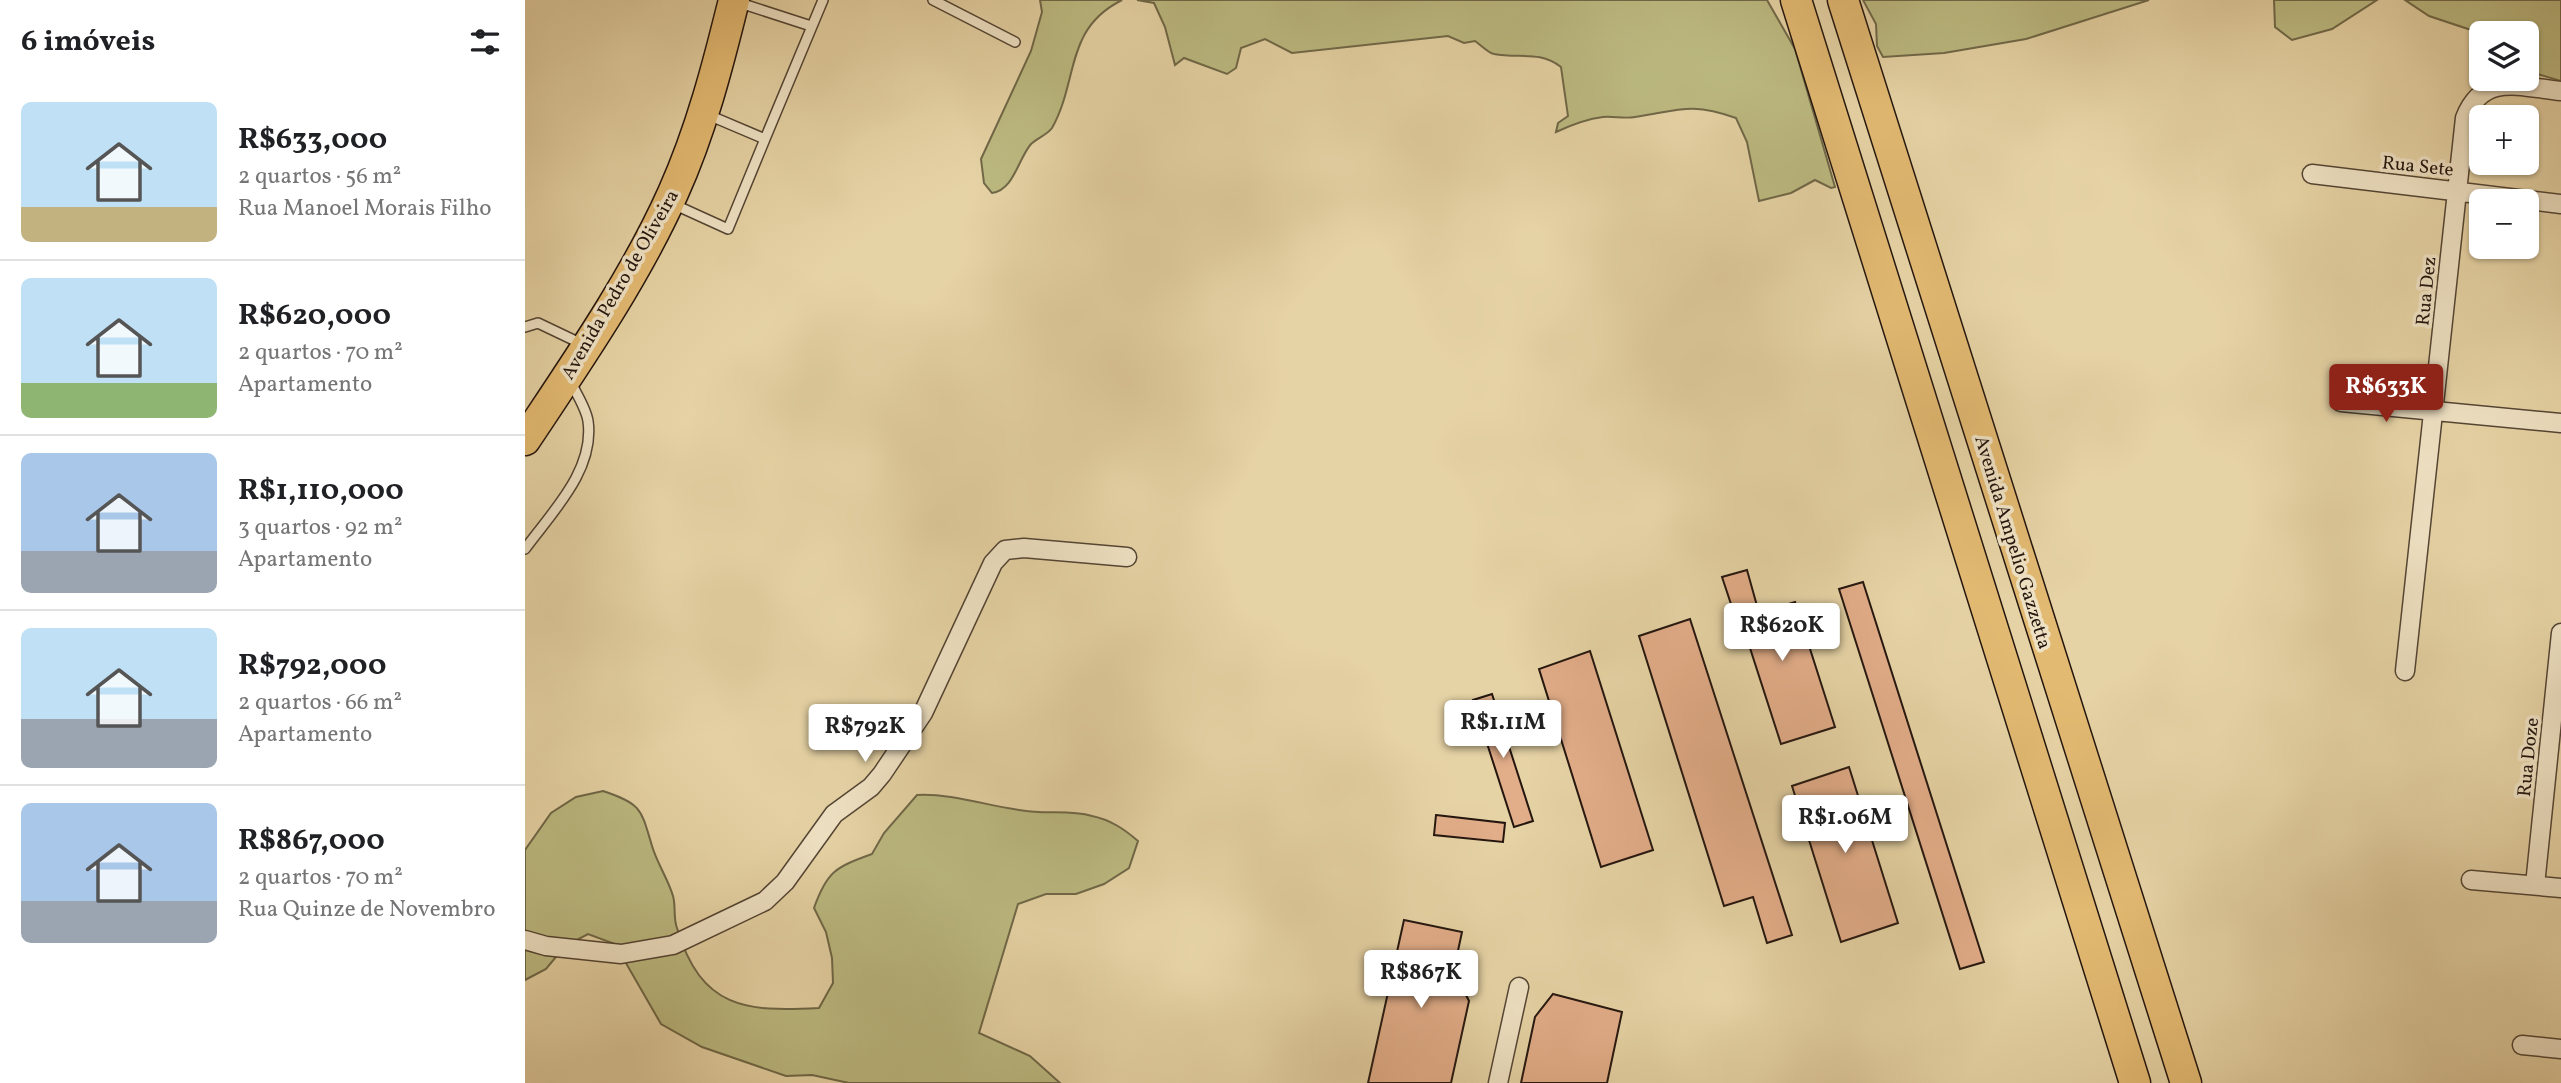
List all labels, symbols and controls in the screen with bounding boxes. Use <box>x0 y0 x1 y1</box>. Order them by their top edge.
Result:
text: 6 imóveis <box>21 21 155 63</box>
map controls <box>2469 21 2539 259</box>
button: layers <box>2469 21 2539 91</box>
icon: filters <box>466 23 504 61</box>
button: + <box>2469 105 2539 175</box>
text: R$633,000 <box>238 119 387 161</box>
icon: home <box>77 130 161 214</box>
street label: Rua Sete <box>2381 150 2455 184</box>
text: 2 quartos · 56 m² <box>238 161 401 193</box>
street label: Avenida Pedro de Oliveira <box>556 185 686 385</box>
button: − <box>2469 189 2539 259</box>
text: Rua Manoel Morais Filho <box>238 193 492 225</box>
street label: Rua Dez <box>2410 255 2444 327</box>
text: R$620,000 <box>238 295 391 337</box>
icon: home <box>77 306 161 390</box>
text: 2 quartos · 70 m² <box>238 337 403 369</box>
pin: R$633K <box>2329 364 2443 424</box>
text: Apartamento <box>238 369 372 401</box>
text: R$633K <box>2345 371 2427 403</box>
street label: Avenida Ampelio Gazzetta <box>1967 433 2057 652</box>
text: R$1,110,000 <box>238 470 404 512</box>
icon: home <box>77 481 161 565</box>
text: 3 quartos · 92 m² <box>238 512 402 544</box>
text: Apartamento <box>238 544 372 576</box>
pin: R$620K <box>1725 604 1839 663</box>
text: R$620K <box>1740 610 1824 642</box>
text: R$792,000 <box>238 645 386 687</box>
icon: home <box>77 656 161 740</box>
text: 2 quartos · 66 m² <box>238 687 402 719</box>
pin: R$1.11M <box>1438 700 1568 760</box>
pin: R$792K <box>808 704 922 764</box>
text: R$1.11M <box>1460 707 1546 739</box>
text: R$792K <box>825 711 905 743</box>
street label: Rua Doze <box>2512 716 2546 798</box>
text: Apartamento <box>238 719 372 751</box>
pin: R$1.06M <box>1780 796 1910 855</box>
text: R$1.06M <box>1798 802 1892 834</box>
text: R$867,000 <box>238 820 385 862</box>
icon: home <box>77 831 161 915</box>
text: 2 quartos · 70 m² <box>238 862 403 894</box>
text: Rua Quinze de Novembro <box>238 894 495 926</box>
pin: R$867K <box>1364 950 1478 1010</box>
text: R$867K <box>1380 957 1462 989</box>

